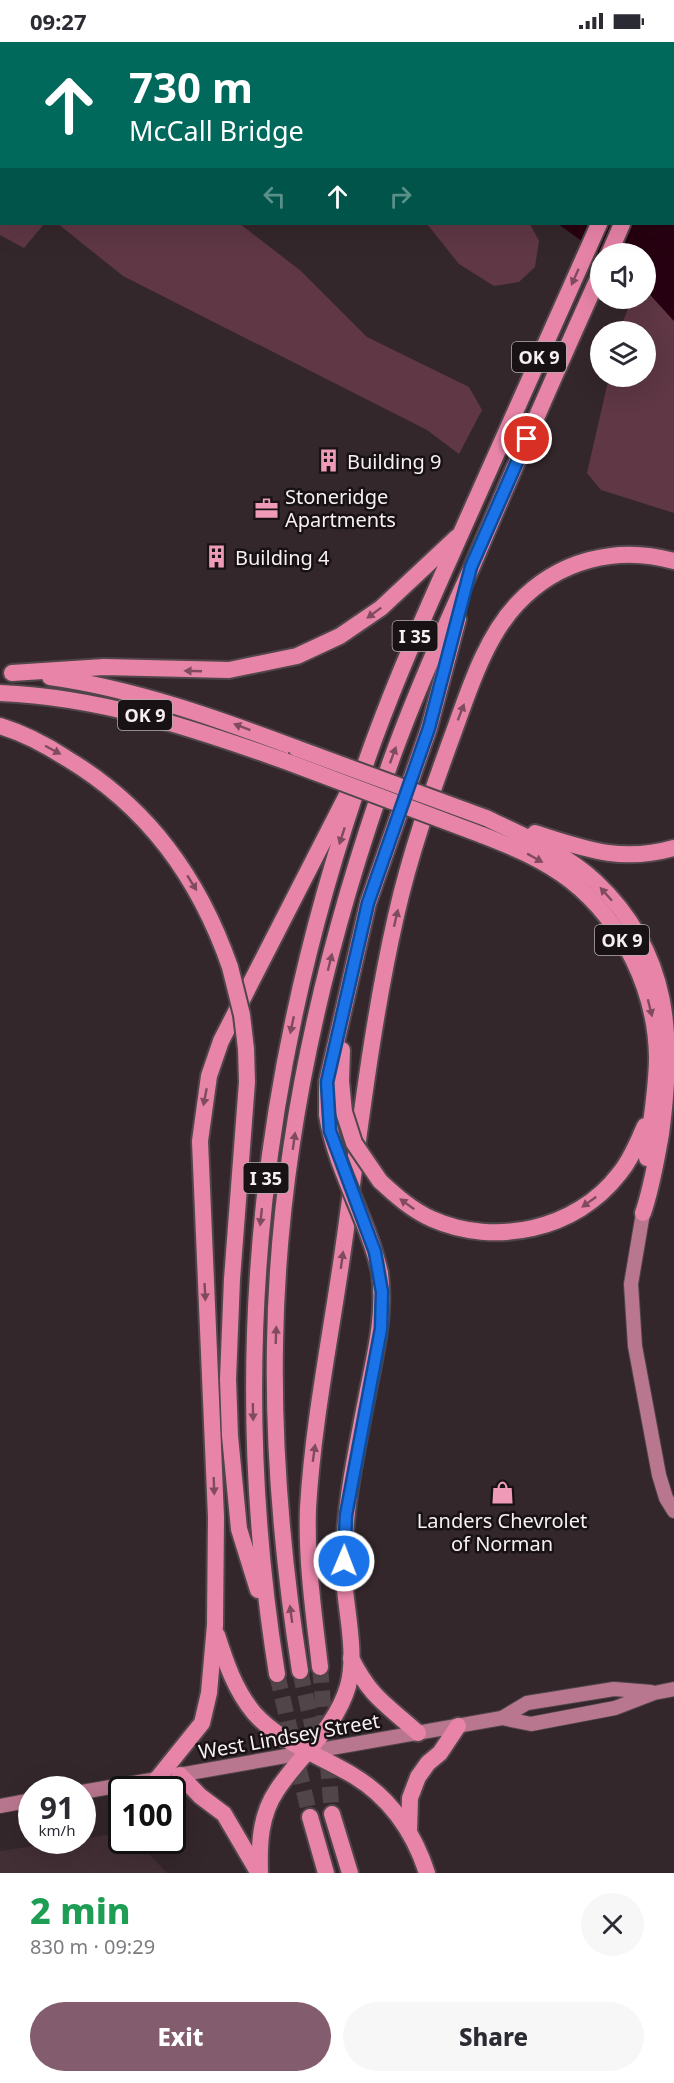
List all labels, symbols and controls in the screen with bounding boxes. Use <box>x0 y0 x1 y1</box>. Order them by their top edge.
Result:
text: 09:27 <box>30 6 87 36</box>
text: 730 m <box>129 58 253 115</box>
icon: ahead <box>30 66 108 144</box>
text: McCall Bridge <box>129 112 304 149</box>
icon: left <box>258 180 291 213</box>
icon: ahead <box>321 180 354 213</box>
icon: right <box>384 180 417 213</box>
map controls <box>590 243 656 387</box>
button: sound <box>590 243 656 309</box>
one-way arrow <box>570 268 579 286</box>
button: layers <box>590 321 656 387</box>
road number: OK 9 <box>512 342 566 372</box>
pin <box>501 413 552 464</box>
icon: arrive <box>510 422 543 455</box>
building icon: Building 9 <box>316 448 342 474</box>
place label: Building 9 <box>347 448 441 475</box>
place label: Stoneridge Apartments <box>285 483 396 533</box>
office icon: Stoneridge Apartments <box>254 495 280 521</box>
building icon: Building 4 <box>204 544 230 570</box>
place label: Building 4 <box>235 544 330 571</box>
one-way arrow <box>367 606 382 618</box>
road number: I 35 <box>392 621 438 651</box>
one-way arrow <box>183 666 202 675</box>
road number: OK 9 <box>118 700 172 730</box>
one-way arrow <box>456 703 466 721</box>
one-way arrow <box>232 722 250 732</box>
one-way arrow <box>45 745 62 755</box>
one-way arrow <box>389 746 398 764</box>
one-way arrow <box>337 827 346 845</box>
one-way arrow <box>527 853 544 863</box>
one-way arrow <box>187 875 198 891</box>
one-way arrow <box>600 886 613 902</box>
one-way arrow <box>391 909 401 927</box>
road number: OK 9 <box>595 925 649 955</box>
one-way arrow <box>326 953 336 971</box>
one-way arrow <box>646 999 656 1017</box>
one-way arrow <box>287 1015 296 1034</box>
one-way arrow <box>200 1088 209 1107</box>
one-way arrow <box>289 1132 299 1151</box>
road number: I 35 <box>244 1163 288 1193</box>
one-way arrow <box>582 1196 598 1208</box>
one-way arrow <box>400 1198 416 1210</box>
one-way arrow <box>257 1208 266 1227</box>
one-way arrow <box>337 1251 346 1270</box>
one-way arrow <box>201 1282 210 1301</box>
one-way arrow <box>271 1326 280 1345</box>
one-way arrow <box>248 1402 258 1421</box>
one-way arrow <box>309 1444 318 1463</box>
one-way arrow <box>210 1477 219 1496</box>
shop icon: Landers Chevrolet of Norman <box>489 1479 515 1505</box>
place label: Landers Chevrolet of Norman <box>417 1507 587 1557</box>
position arrow <box>312 1529 376 1593</box>
one-way arrow <box>287 1604 296 1623</box>
street label: West Lindsey Street <box>196 1707 382 1765</box>
speed limit sign: 100 <box>108 1776 186 1854</box>
text: 91 <box>40 1787 74 1828</box>
text: km/h <box>39 1820 75 1840</box>
text: 2 min <box>30 1886 131 1935</box>
button: close <box>581 1893 644 1956</box>
text: 830 m · 09:29 <box>30 1933 155 1960</box>
button: Exit <box>30 2002 331 2071</box>
button: Share <box>343 2002 644 2071</box>

